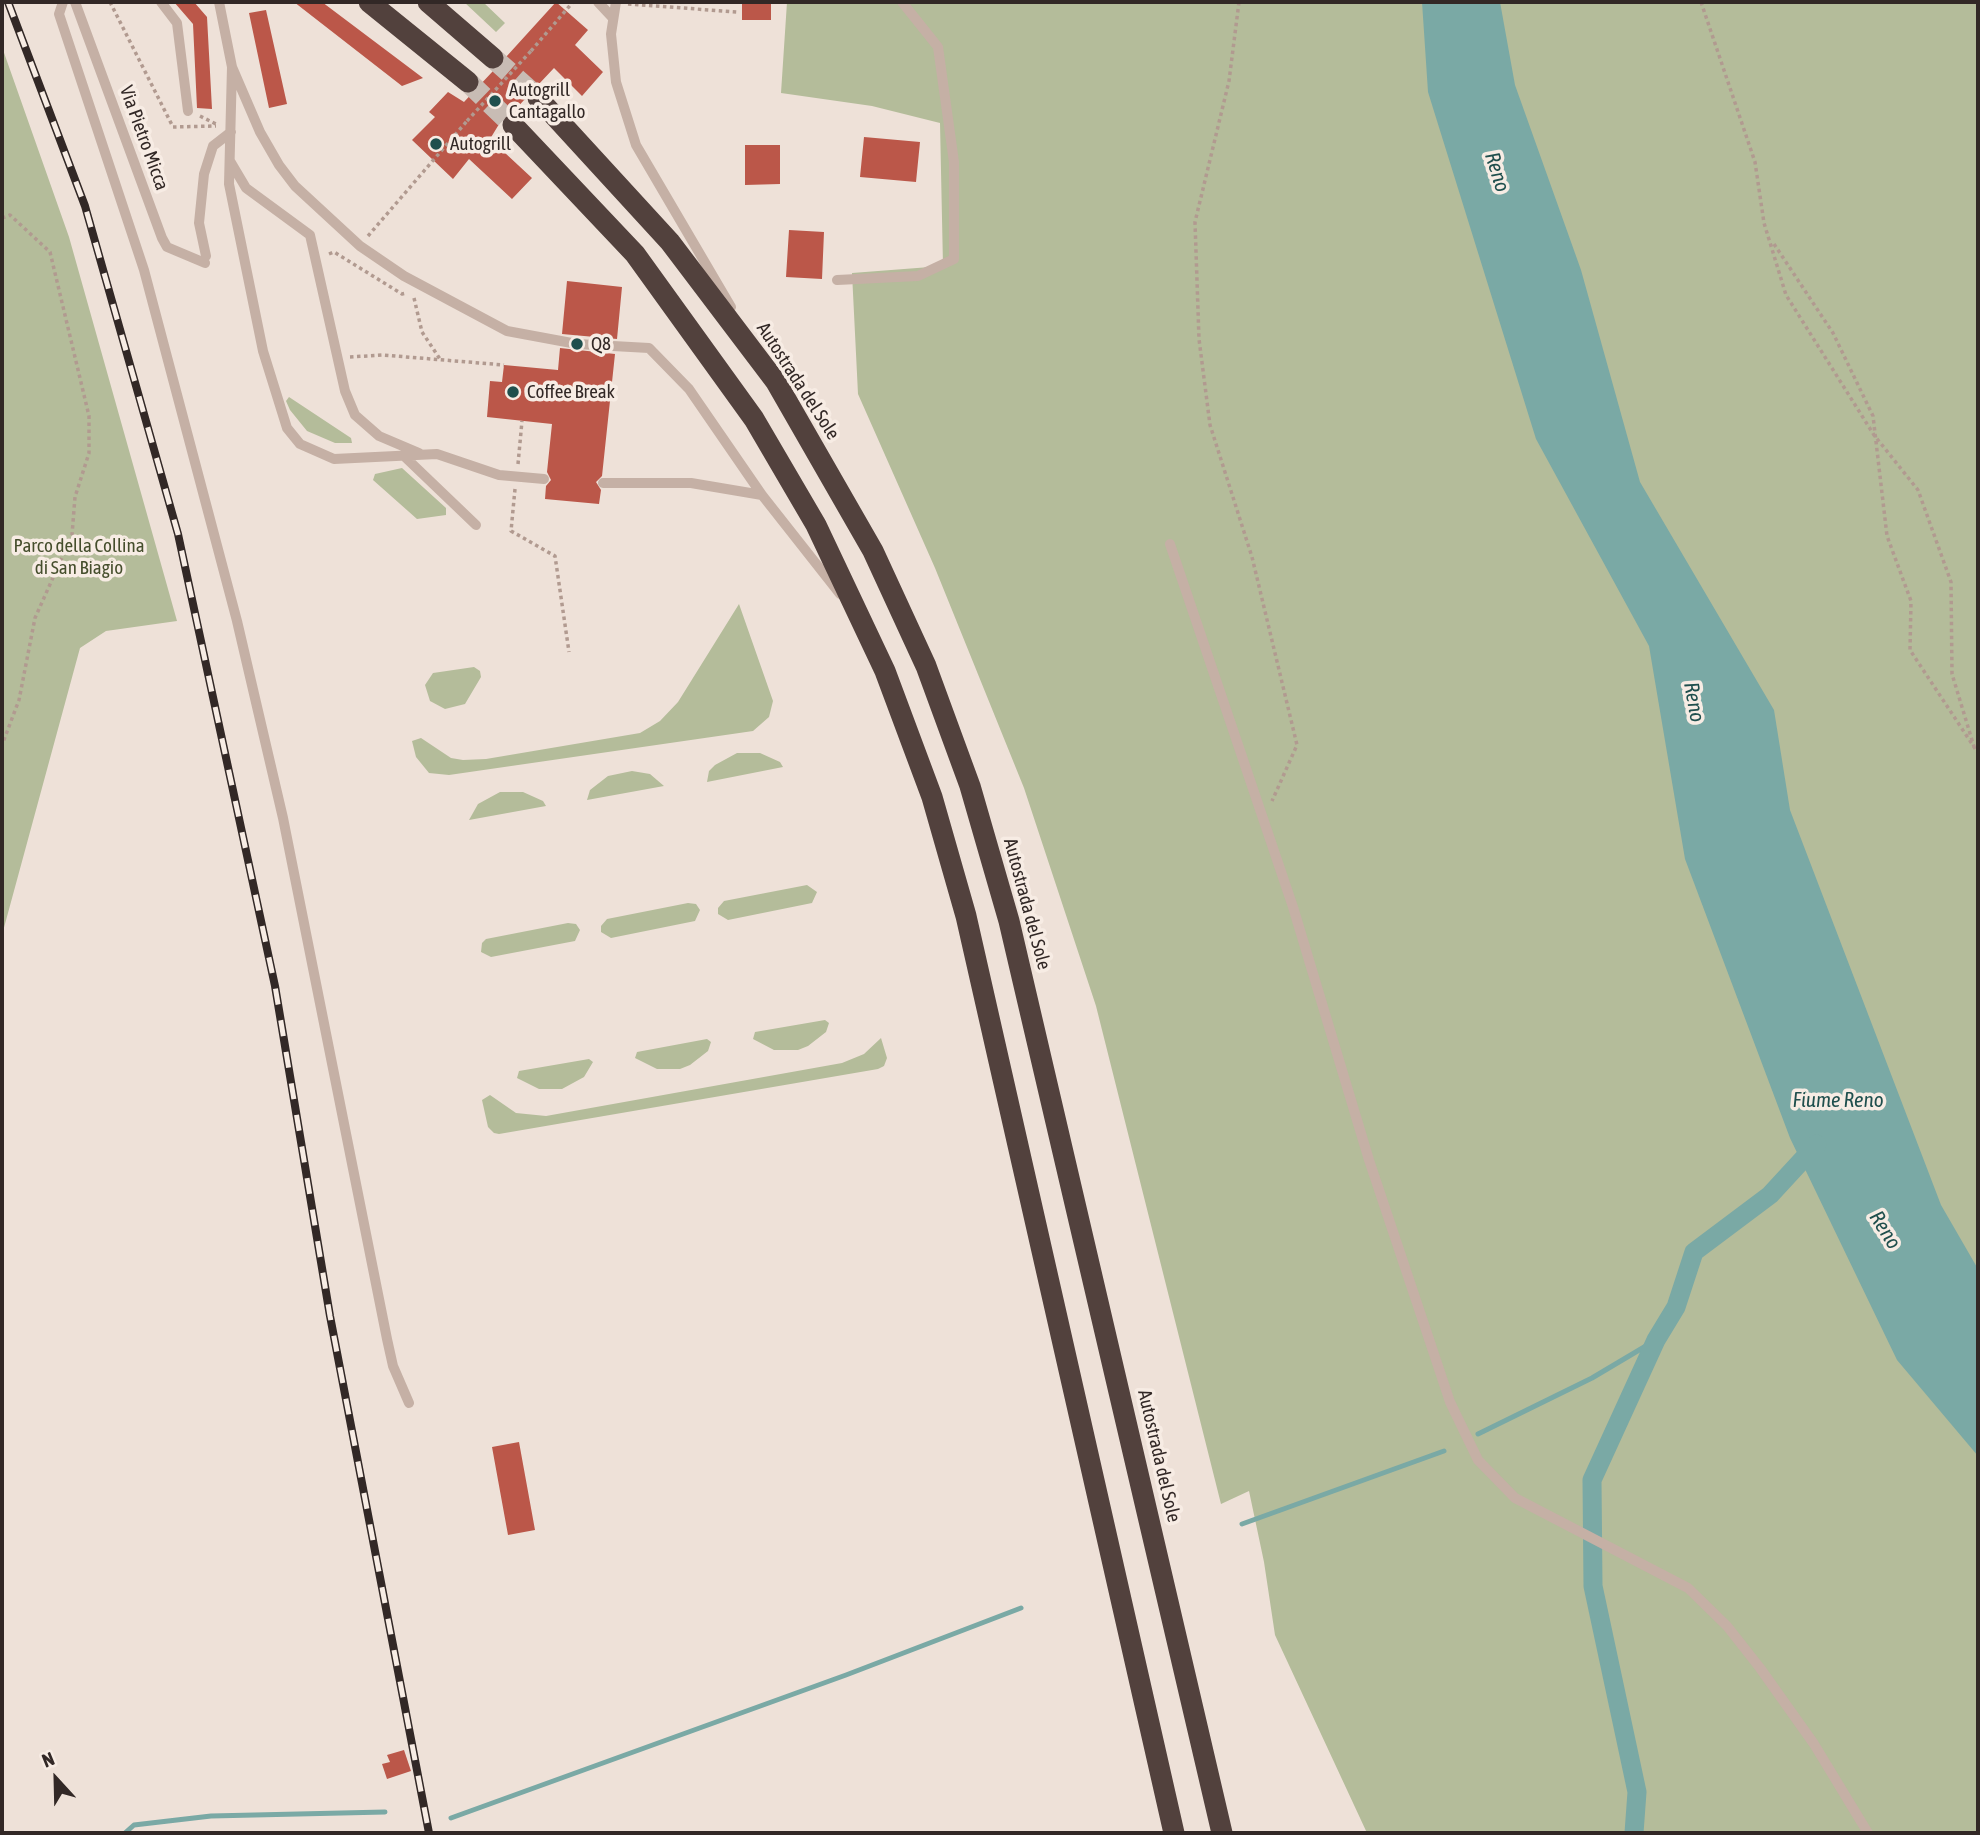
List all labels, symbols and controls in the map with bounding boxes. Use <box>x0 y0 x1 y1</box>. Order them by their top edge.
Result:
place label: Autogrill Cantagallo <box>509 79 585 123</box>
street label: Via Pietro Micca <box>115 83 173 193</box>
marker: Autogrill Cantagallo <box>487 93 503 109</box>
place label: Autogrill <box>450 133 511 155</box>
marker: Autogrill <box>428 136 444 152</box>
water label: Reno <box>1479 149 1515 195</box>
street label: Autostrada del Sole <box>752 318 844 444</box>
place label: Q8 <box>591 333 611 355</box>
marker: Q8 <box>569 336 585 352</box>
place label: Coffee Break <box>527 381 615 403</box>
marker: Coffee Break <box>505 384 521 400</box>
park label: Parco della Collina di San Biagio <box>13 535 145 579</box>
water label: Reno <box>1678 680 1710 724</box>
street label: Autostrada del Sole <box>999 836 1055 972</box>
water label: Fiume Reno <box>1792 1087 1884 1113</box>
water label: Reno <box>1864 1206 1906 1254</box>
street label: Autostrada del Sole <box>1133 1388 1185 1524</box>
north arrow <box>21 1744 91 1814</box>
text: N <box>39 1747 57 1772</box>

